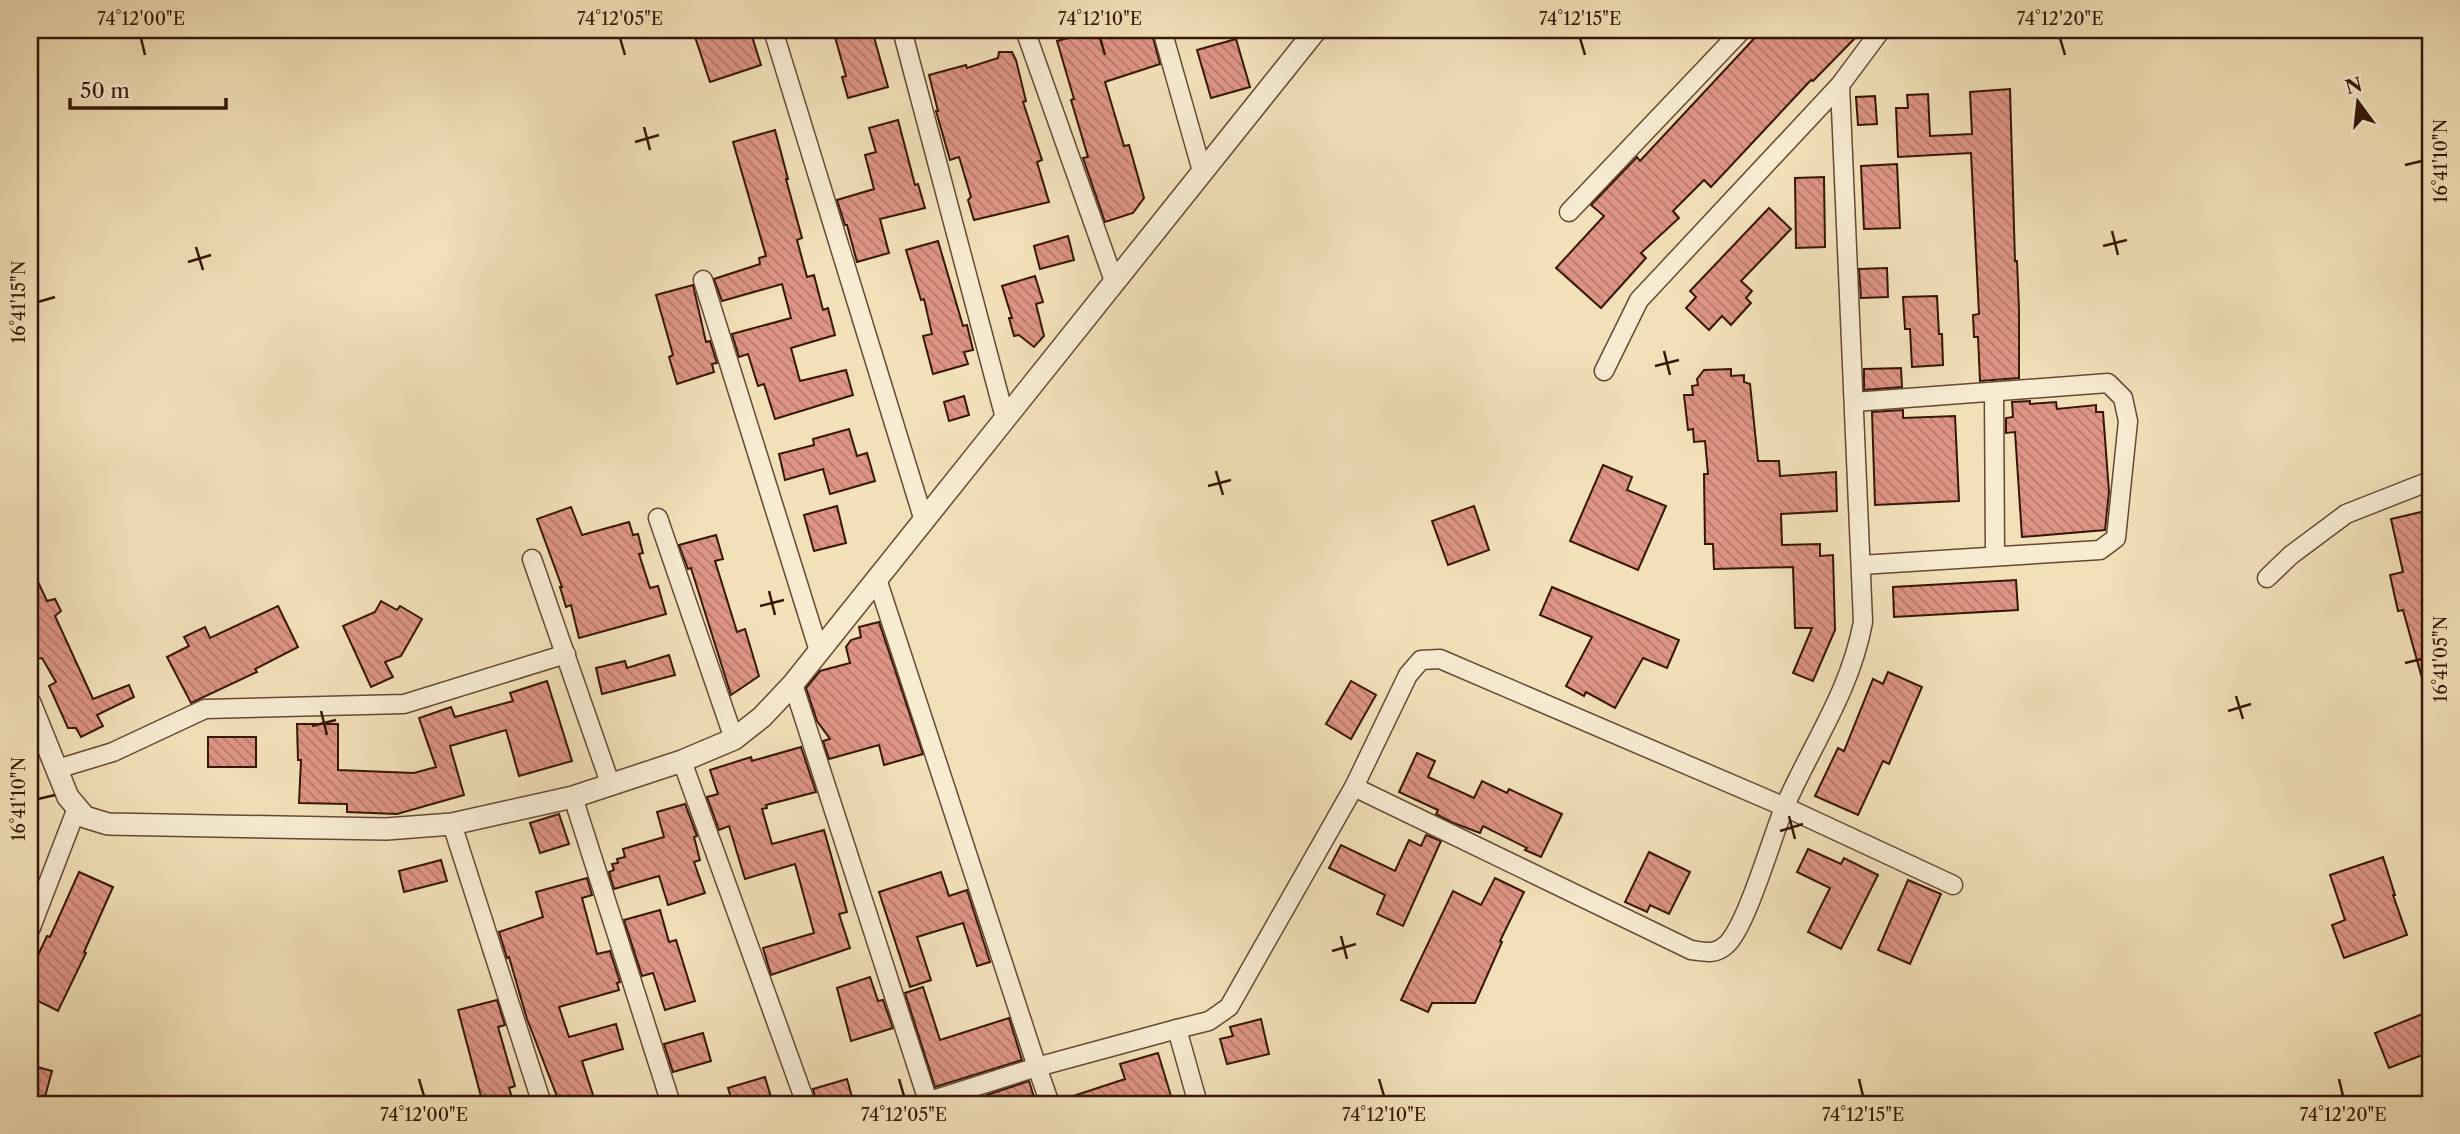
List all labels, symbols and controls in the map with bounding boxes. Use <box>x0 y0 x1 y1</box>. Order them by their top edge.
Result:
text: 74°12'00"E <box>97 8 185 30</box>
text: 74°12'05"E <box>577 8 663 30</box>
text: 74°12'10"E <box>1058 8 1142 30</box>
text: 74°12'15"E <box>1539 8 1621 30</box>
text: 74°12'20"E <box>2016 8 2104 30</box>
scale bar <box>70 66 226 110</box>
north arrow <box>2324 66 2394 136</box>
text: N <box>2343 73 2365 99</box>
text: 50 m <box>80 78 130 103</box>
text: 16°41'10"N <box>2430 119 2452 203</box>
text: 16°41'15"N <box>8 260 30 344</box>
text: 16°41'05"N <box>2430 615 2452 702</box>
text: 16°41'10"N <box>8 757 30 841</box>
text: 74°12'00"E <box>380 1104 468 1126</box>
text: 74°12'05"E <box>861 1104 947 1126</box>
text: 74°12'10"E <box>1342 1104 1426 1126</box>
text: 74°12'15"E <box>1822 1104 1904 1126</box>
text: 74°12'20"E <box>2299 1104 2387 1126</box>

